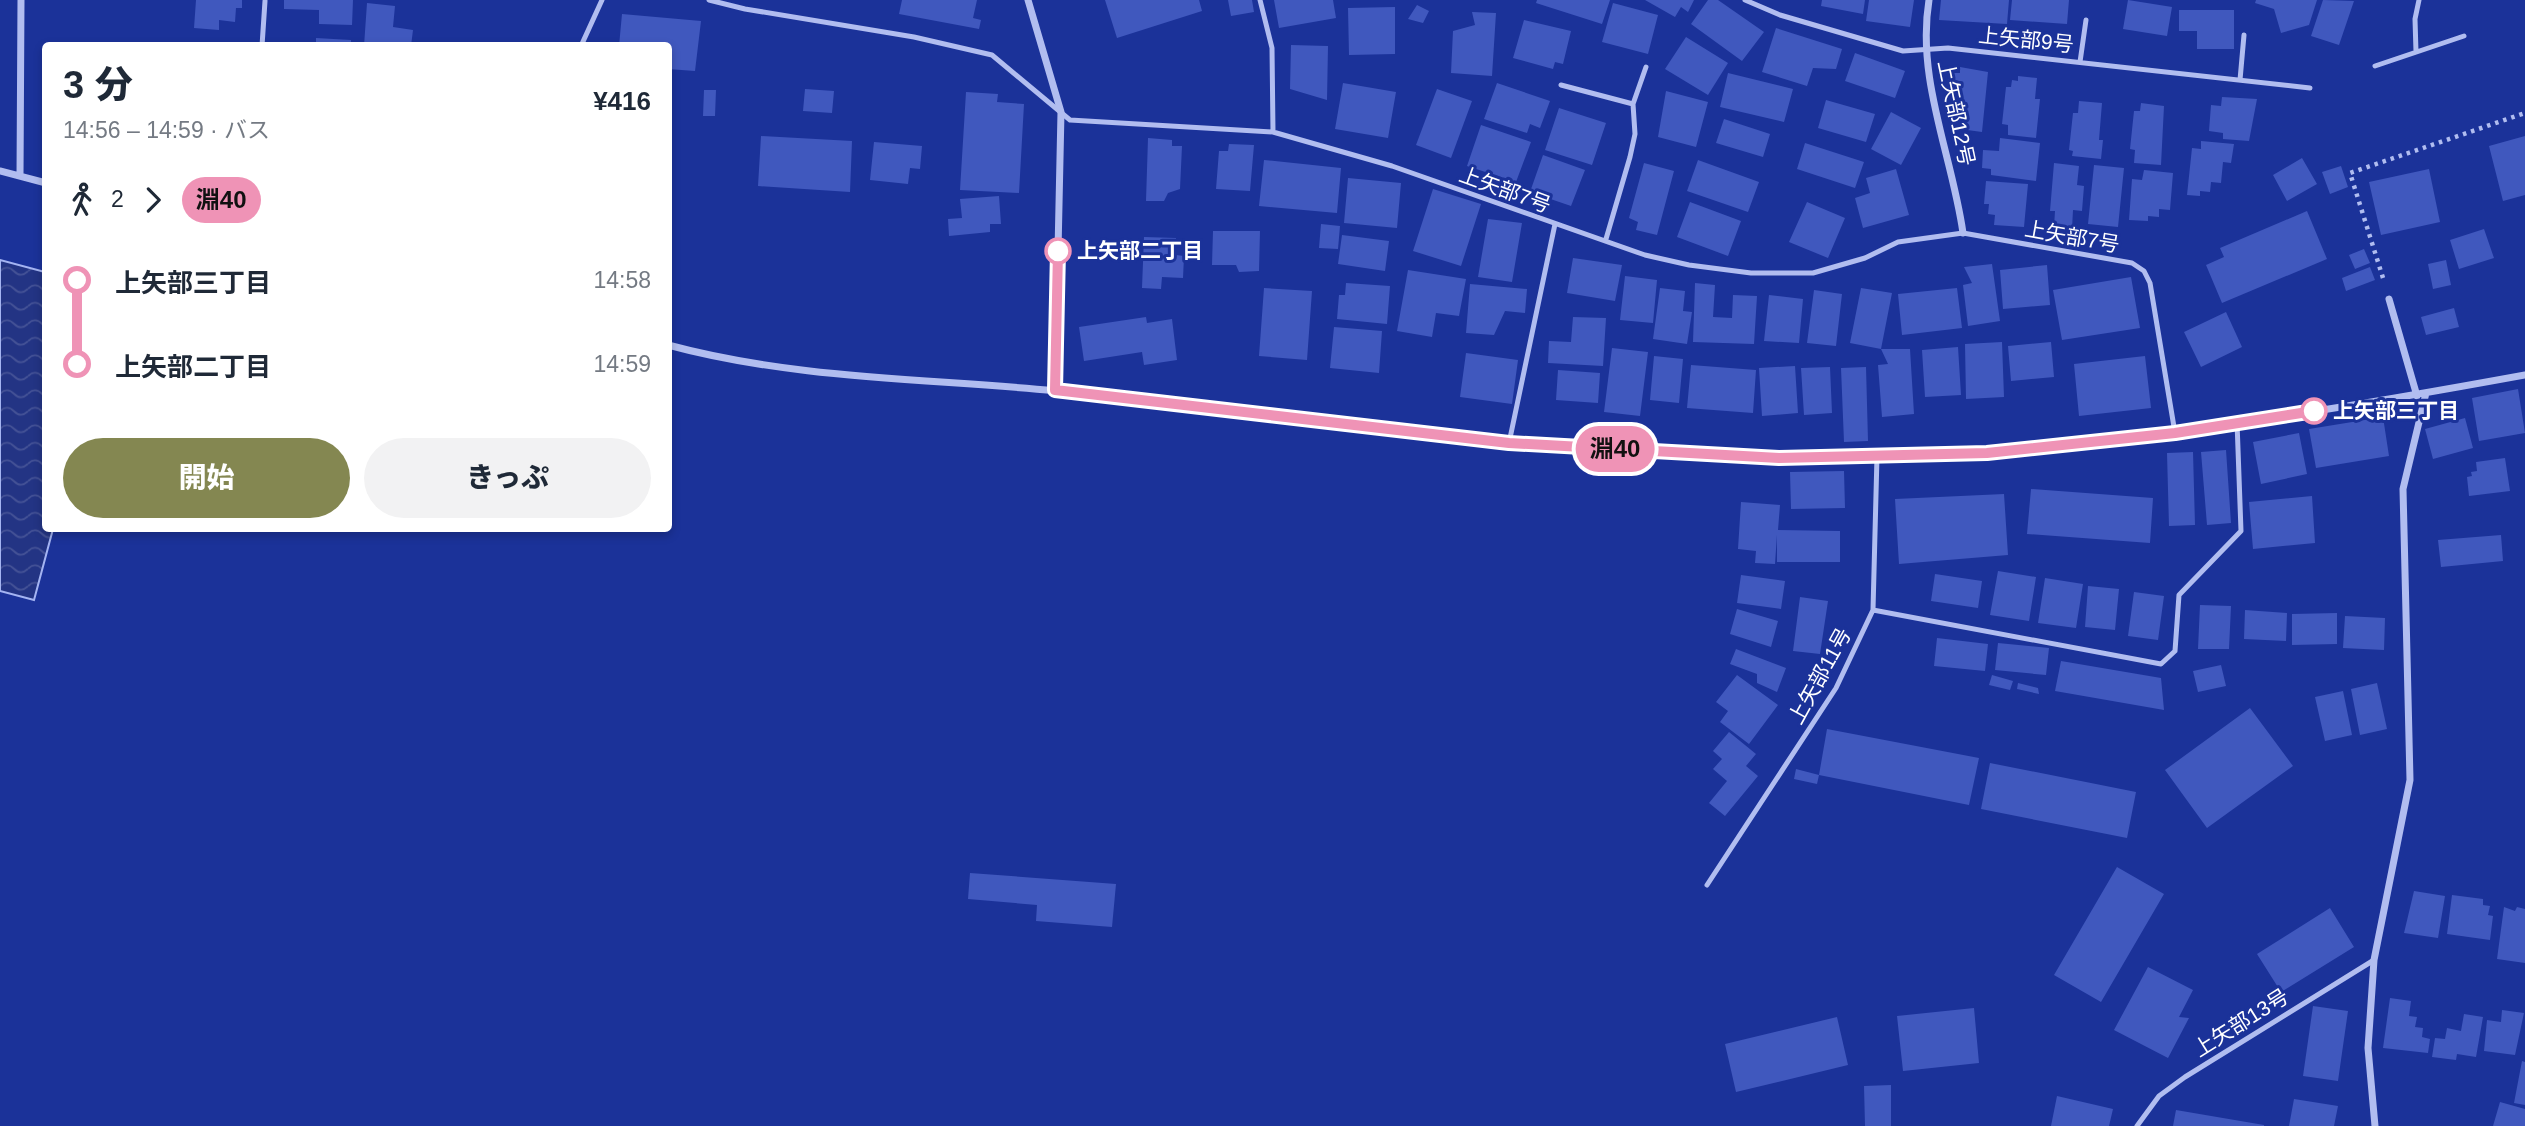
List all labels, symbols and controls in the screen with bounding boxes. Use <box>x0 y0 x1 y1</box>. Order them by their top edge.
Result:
street label: 上矢部9号 <box>1977 23 2075 56</box>
street label: 上矢部12号 <box>1934 58 1979 168</box>
text: 3 分 <box>63 64 133 106</box>
text: ¥416 <box>593 86 651 116</box>
text: 14:56 – 14:59 · バス <box>63 117 270 143</box>
street label: 上矢部7号 <box>1456 162 1554 217</box>
icon: walk <box>63 181 101 219</box>
icon: forward <box>134 181 172 219</box>
text: 2 <box>111 186 124 212</box>
text: 淵40 <box>196 186 247 213</box>
street label: 上矢部7号 <box>2023 217 2121 256</box>
marker: 上矢部二丁目 <box>1045 238 1071 264</box>
place label: 上矢部二丁目 <box>1077 239 1203 262</box>
text: 14:58 <box>593 267 651 293</box>
text: 上矢部三丁目 <box>115 268 271 298</box>
text: 14:59 <box>593 351 651 377</box>
text: 上矢部二丁目 <box>115 352 271 382</box>
marker: 上矢部三丁目 <box>2301 398 2327 424</box>
place label: 上矢部三丁目 <box>2333 399 2459 422</box>
line badge: 淵40 <box>1575 426 1655 472</box>
text: 淵40 <box>1590 435 1640 462</box>
button: 開始 <box>63 438 350 518</box>
button: きっぷ <box>364 438 651 518</box>
street label: 上矢部11号 <box>1784 624 1855 728</box>
street label: 上矢部13号 <box>2189 984 2292 1061</box>

